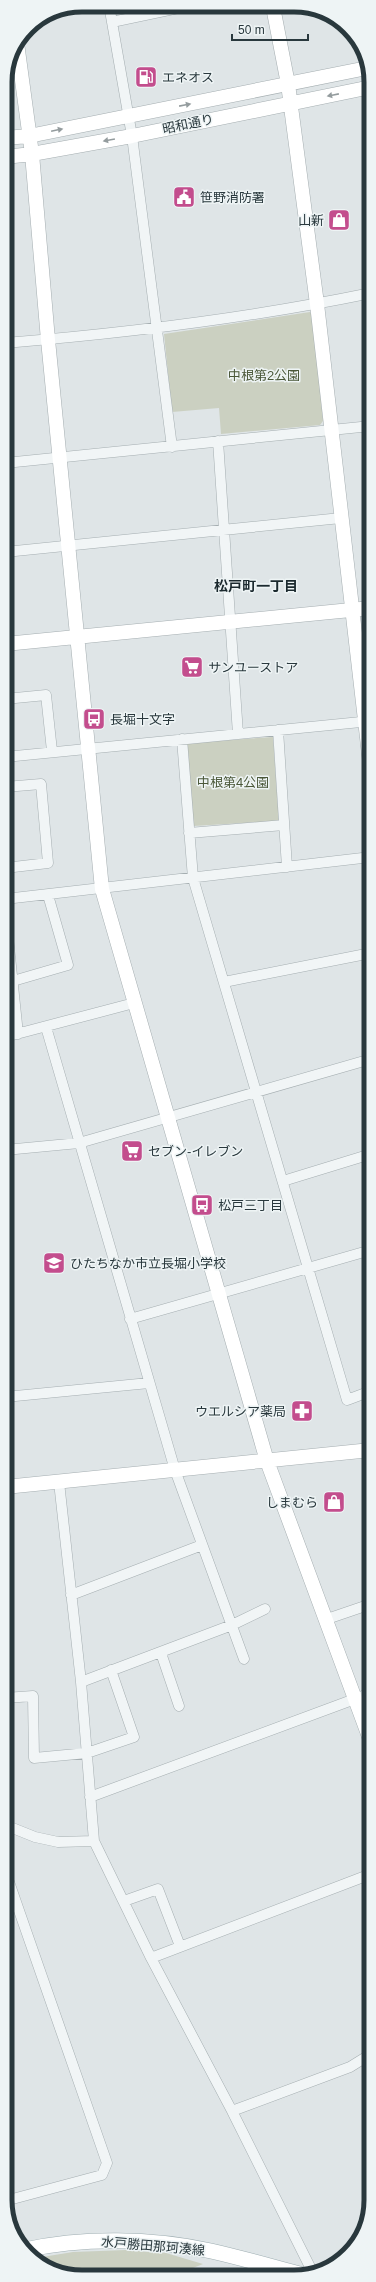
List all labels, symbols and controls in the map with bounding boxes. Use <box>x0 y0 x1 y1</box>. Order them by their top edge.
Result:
scale bar <box>232 16 308 42</box>
text: 50 m <box>238 23 265 37</box>
fuel station icon: エネオス <box>133 64 159 90</box>
place label: エネオス <box>162 70 214 85</box>
one-way arrow <box>326 92 339 98</box>
one-way arrow <box>179 101 191 107</box>
street label: 昭和通り <box>161 111 215 137</box>
one-way arrow <box>51 127 64 133</box>
one-way arrow <box>103 137 115 143</box>
public building icon: 笹野消防署 <box>171 184 197 210</box>
place label: 笹野消防署 <box>200 190 265 205</box>
shop icon: 山新 <box>326 207 352 233</box>
place label: 山新 <box>298 213 324 228</box>
park label: 中根第2公園 <box>228 368 300 383</box>
district label: 松戸町一丁目 <box>214 578 298 594</box>
supermarket icon: サンユーストア <box>179 654 205 680</box>
place label: サンユーストア <box>208 660 298 675</box>
bus stop icon: 長堀十文字 <box>81 706 107 732</box>
place label: 長堀十文字 <box>110 712 175 727</box>
park label: 中根第4公園 <box>197 775 269 790</box>
supermarket icon: セブン-イレブン <box>119 1138 145 1164</box>
place label: セブン-イレブン <box>148 1144 243 1159</box>
bus stop icon: 松戸三丁目 <box>189 1192 215 1218</box>
place label: 松戸三丁目 <box>218 1198 283 1213</box>
school or university icon: ひたちなか市立長堀小学校 <box>41 1250 67 1276</box>
place label: ひたちなか市立長堀小学校 <box>70 1256 226 1271</box>
pharmacy icon: ウエルシア薬局 <box>289 1398 315 1424</box>
place label: ウエルシア薬局 <box>195 1404 286 1419</box>
shop icon: しまむら <box>321 1489 347 1515</box>
place label: しまむら <box>266 1495 318 1510</box>
street label: 水戸勝田那珂湊線 <box>101 2234 205 2258</box>

